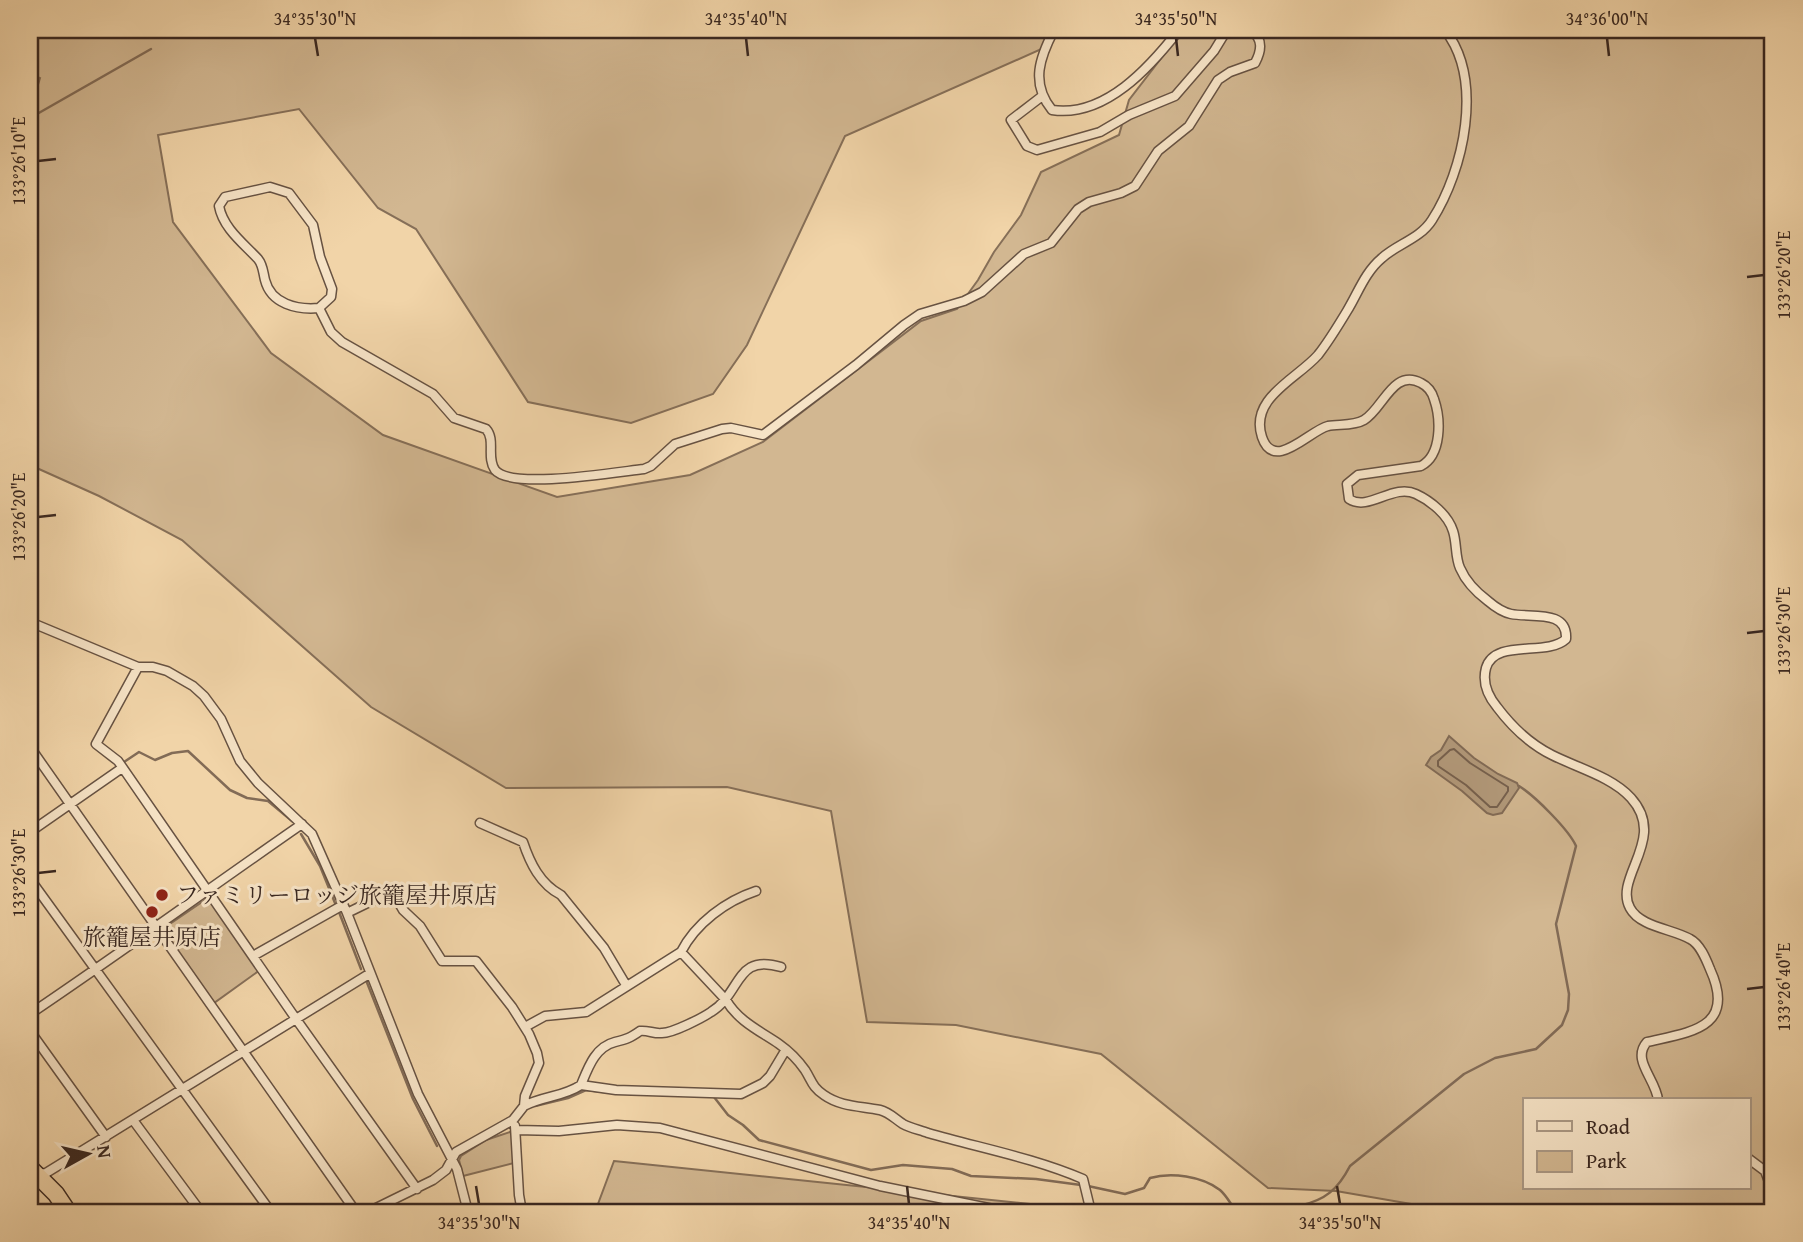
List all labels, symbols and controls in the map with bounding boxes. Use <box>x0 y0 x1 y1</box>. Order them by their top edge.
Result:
text: 34°35'30"N <box>274 5 357 32</box>
text: 34°35'40"N <box>705 5 788 32</box>
text: 34°35'50"N <box>1135 5 1218 32</box>
text: 34°36'00"N <box>1566 5 1649 32</box>
text: 133°26'10"E <box>5 117 32 205</box>
text: 133°26'20"E <box>1770 231 1797 319</box>
text: 133°26'20"E <box>5 473 32 561</box>
text: 133°26'30"E <box>1770 587 1797 675</box>
text: 133°26'30"E <box>5 829 32 917</box>
place label: ファミリーロッジ旅籠屋井原店 <box>176 878 497 911</box>
marker: ファミリーロッジ旅籠屋井原店 <box>154 887 170 903</box>
marker: 旅籠屋井原店 <box>144 904 160 920</box>
place label: 旅籠屋井原店 <box>83 920 221 953</box>
text: 133°26'40"E <box>1770 943 1797 1031</box>
legend <box>1523 1098 1750 1190</box>
text: Road <box>1586 1111 1631 1142</box>
north arrow <box>52 1120 122 1190</box>
text: N <box>90 1143 120 1160</box>
text: Park <box>1586 1145 1627 1176</box>
text: 34°35'30"N <box>438 1209 521 1236</box>
text: 34°35'40"N <box>868 1209 951 1236</box>
text: 34°35'50"N <box>1299 1209 1382 1236</box>

